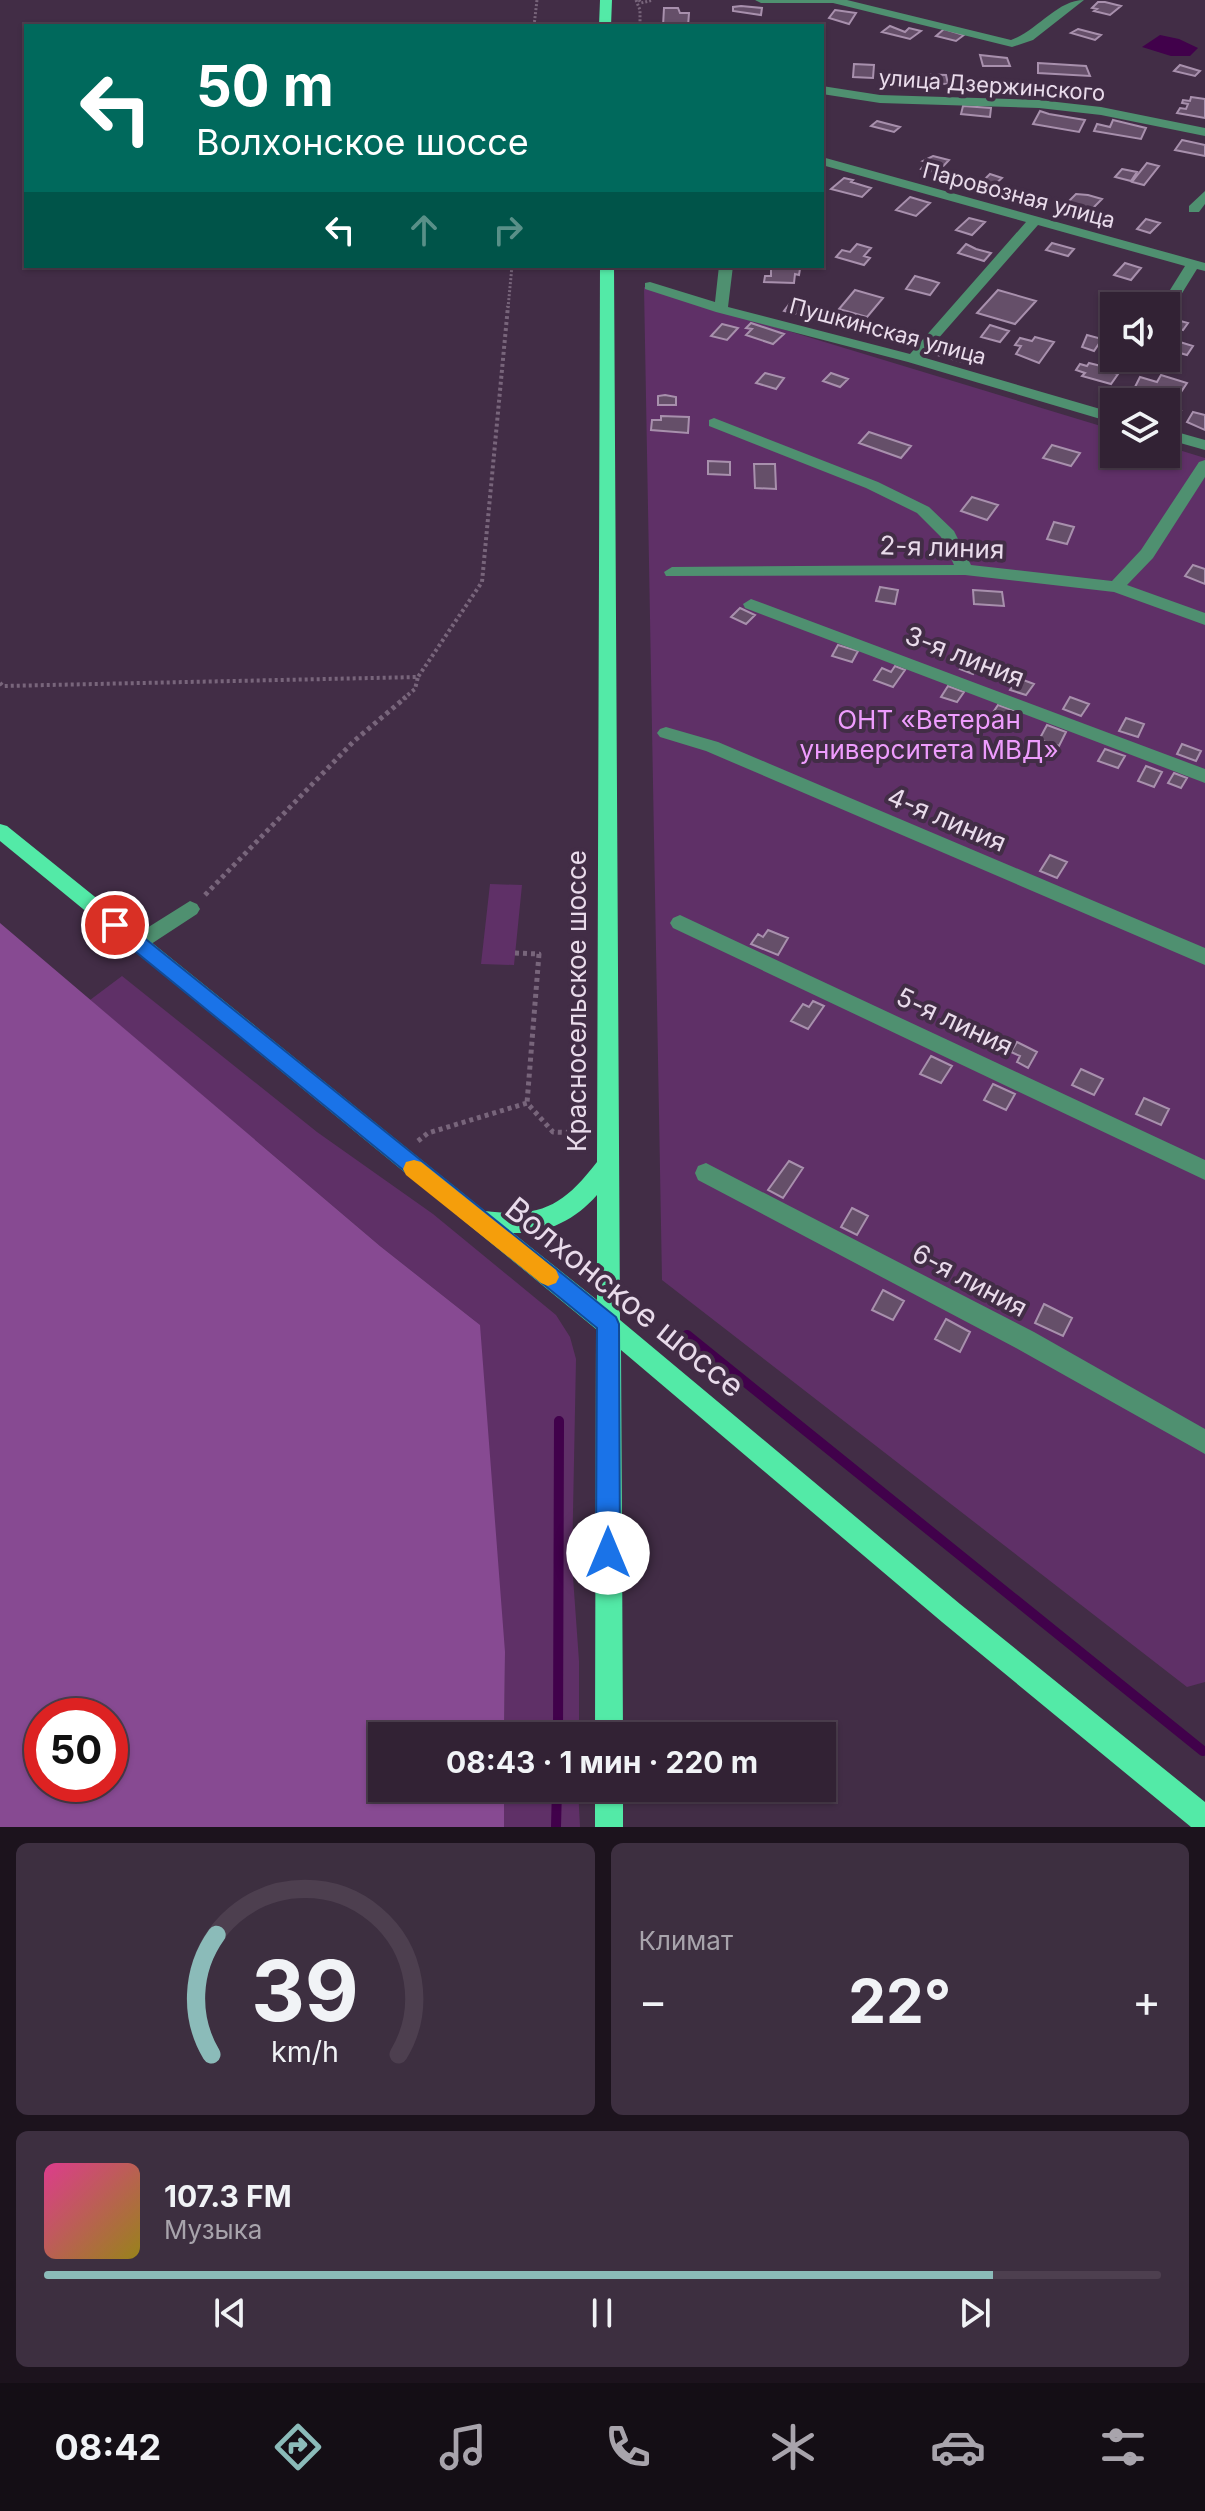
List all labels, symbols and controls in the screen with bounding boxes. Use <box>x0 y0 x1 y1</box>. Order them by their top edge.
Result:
text: 50 m <box>196 52 334 120</box>
icon: left <box>64 56 168 160</box>
street label: улица Дзержинского <box>878 64 1106 106</box>
text: Волхонское шоссе <box>196 120 529 164</box>
street label: Паровозная улица <box>920 157 1118 233</box>
icon: left <box>318 208 362 252</box>
icon: ahead <box>402 208 446 252</box>
icon: right <box>486 208 530 252</box>
street label: Пушкинская улица <box>787 292 989 370</box>
map controls <box>1100 292 1180 468</box>
button: sound <box>1100 292 1180 372</box>
button: layers <box>1100 388 1180 468</box>
street label: 2-я линия <box>879 529 1005 565</box>
street label: 3-я линия <box>901 619 1029 693</box>
park label: ОНТ «Ветеран университета МВД» <box>799 704 1059 765</box>
street label: 4-я линия <box>883 780 1011 858</box>
street label: Красносельское шоссе <box>561 850 592 1152</box>
pin <box>81 891 149 959</box>
icon: arrive <box>93 903 137 947</box>
street label: 5-я линия <box>892 981 1018 1061</box>
street label: Волхонское шоссе <box>498 1189 752 1405</box>
street label: 6-я линия <box>907 1237 1033 1323</box>
position arrow <box>566 1511 650 1595</box>
speed limit sign: 50 <box>24 1698 128 1802</box>
text: 08:43 · 1 мин · 220 m <box>446 1744 758 1780</box>
text: Климат <box>639 1925 733 1956</box>
text: 39 <box>251 1940 359 2041</box>
text: 22° <box>848 1965 951 2037</box>
text: − <box>639 1974 668 2028</box>
text: + <box>1132 1974 1161 2028</box>
text: km/h <box>271 2034 339 2069</box>
text: 107.3 FM <box>164 2178 292 2214</box>
text: Музыка <box>164 2214 262 2245</box>
icon: previous <box>208 2291 252 2335</box>
icon: pause <box>580 2291 624 2335</box>
icon: next <box>953 2291 997 2335</box>
icon: directions <box>270 2419 326 2475</box>
icon: music <box>435 2419 491 2475</box>
icon: phone <box>600 2419 656 2475</box>
icon: climate <box>765 2419 821 2475</box>
icon: car <box>930 2419 986 2475</box>
icon: filters <box>1095 2419 1151 2475</box>
text: 08:42 <box>54 2425 161 2469</box>

